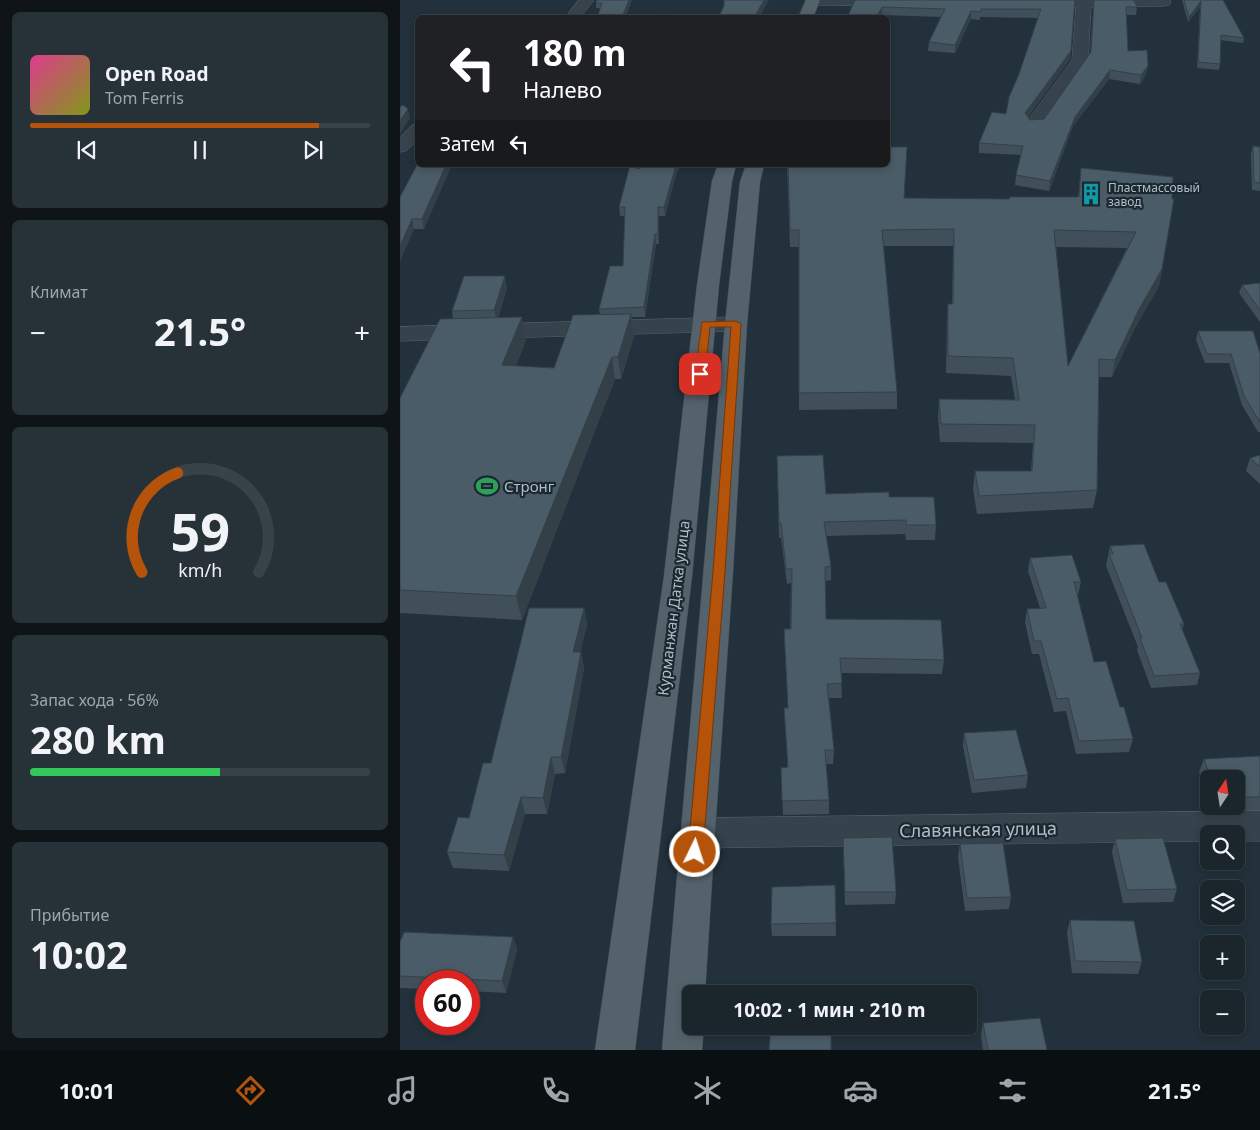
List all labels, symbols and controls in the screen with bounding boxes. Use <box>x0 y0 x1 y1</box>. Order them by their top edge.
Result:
text: 180 m <box>523 29 626 76</box>
icon: left <box>440 35 505 100</box>
text: Open Road <box>105 61 208 87</box>
text: Налево <box>523 74 602 104</box>
text: Tom Ferris <box>105 87 184 109</box>
icon: left <box>505 130 533 158</box>
text: Затем <box>440 131 495 157</box>
icon: previous <box>73 136 101 164</box>
icon: pause <box>186 136 214 164</box>
icon: next <box>299 136 327 164</box>
place label: Пластмассовый завод <box>1108 179 1200 210</box>
building icon: Пластмассовый завод <box>1078 181 1104 207</box>
text: Климат <box>30 281 88 303</box>
text: 21.5° <box>154 305 246 357</box>
text: − <box>30 313 46 351</box>
text: + <box>354 313 370 351</box>
pin <box>679 353 721 395</box>
icon: arrive <box>686 360 714 388</box>
sports icon: Стронг <box>474 473 500 499</box>
place label: Стронг <box>504 476 555 496</box>
text: 59 <box>170 495 230 566</box>
street label: Курманжан Датка улица <box>652 519 694 697</box>
text: km/h <box>178 558 222 582</box>
text: Запас хода · 56% <box>30 689 159 711</box>
text: 280 km <box>30 713 166 765</box>
north arrow <box>1200 770 1245 815</box>
map controls <box>1200 770 1245 1035</box>
street label: Славянская улица <box>899 816 1057 842</box>
position arrow <box>668 825 720 877</box>
button: search <box>1200 825 1245 870</box>
button: layers <box>1200 880 1245 925</box>
text: Прибытие <box>30 904 109 926</box>
text: 10:02 <box>30 928 128 980</box>
button: + <box>1200 935 1245 980</box>
speed limit sign: 60 <box>415 970 480 1035</box>
button: − <box>1200 990 1245 1035</box>
text: 10:02 · 1 мин · 210 m <box>733 997 926 1023</box>
icon: directions <box>233 1073 268 1108</box>
icon: music <box>385 1073 420 1108</box>
icon: phone <box>538 1073 573 1108</box>
icon: climate <box>690 1073 725 1108</box>
icon: car <box>843 1073 878 1108</box>
icon: filters <box>995 1073 1030 1108</box>
text: 10:01 <box>59 1075 115 1105</box>
text: 21.5° <box>1148 1075 1201 1105</box>

